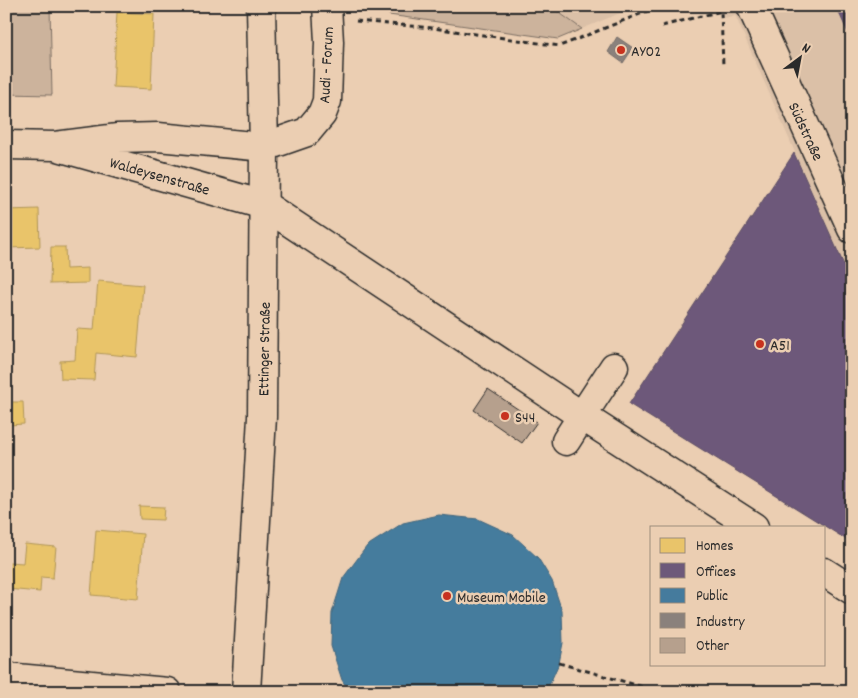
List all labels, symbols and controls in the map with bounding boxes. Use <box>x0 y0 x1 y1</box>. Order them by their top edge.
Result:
street label: Audi - Forum <box>314 26 341 104</box>
north arrow <box>776 32 826 82</box>
text: N <box>798 38 814 59</box>
place label: AY02 <box>631 41 661 64</box>
marker: AY02 <box>615 44 627 56</box>
street label: Südstraße <box>781 99 828 165</box>
street label: Waldeysenstraße <box>106 152 212 203</box>
street label: Ettinger Straße <box>253 302 278 396</box>
place label: A51 <box>770 335 790 358</box>
marker: A51 <box>754 338 766 350</box>
place label: S44 <box>515 407 535 430</box>
marker: S44 <box>499 410 511 422</box>
legend <box>650 526 826 666</box>
text: Homes <box>696 536 734 558</box>
text: Offices <box>696 562 736 584</box>
text: Public <box>696 586 728 608</box>
place label: Museum Mobile <box>457 587 546 610</box>
marker: Museum Mobile <box>441 590 453 602</box>
text: Industry <box>696 612 745 634</box>
text: Other <box>696 636 730 658</box>

